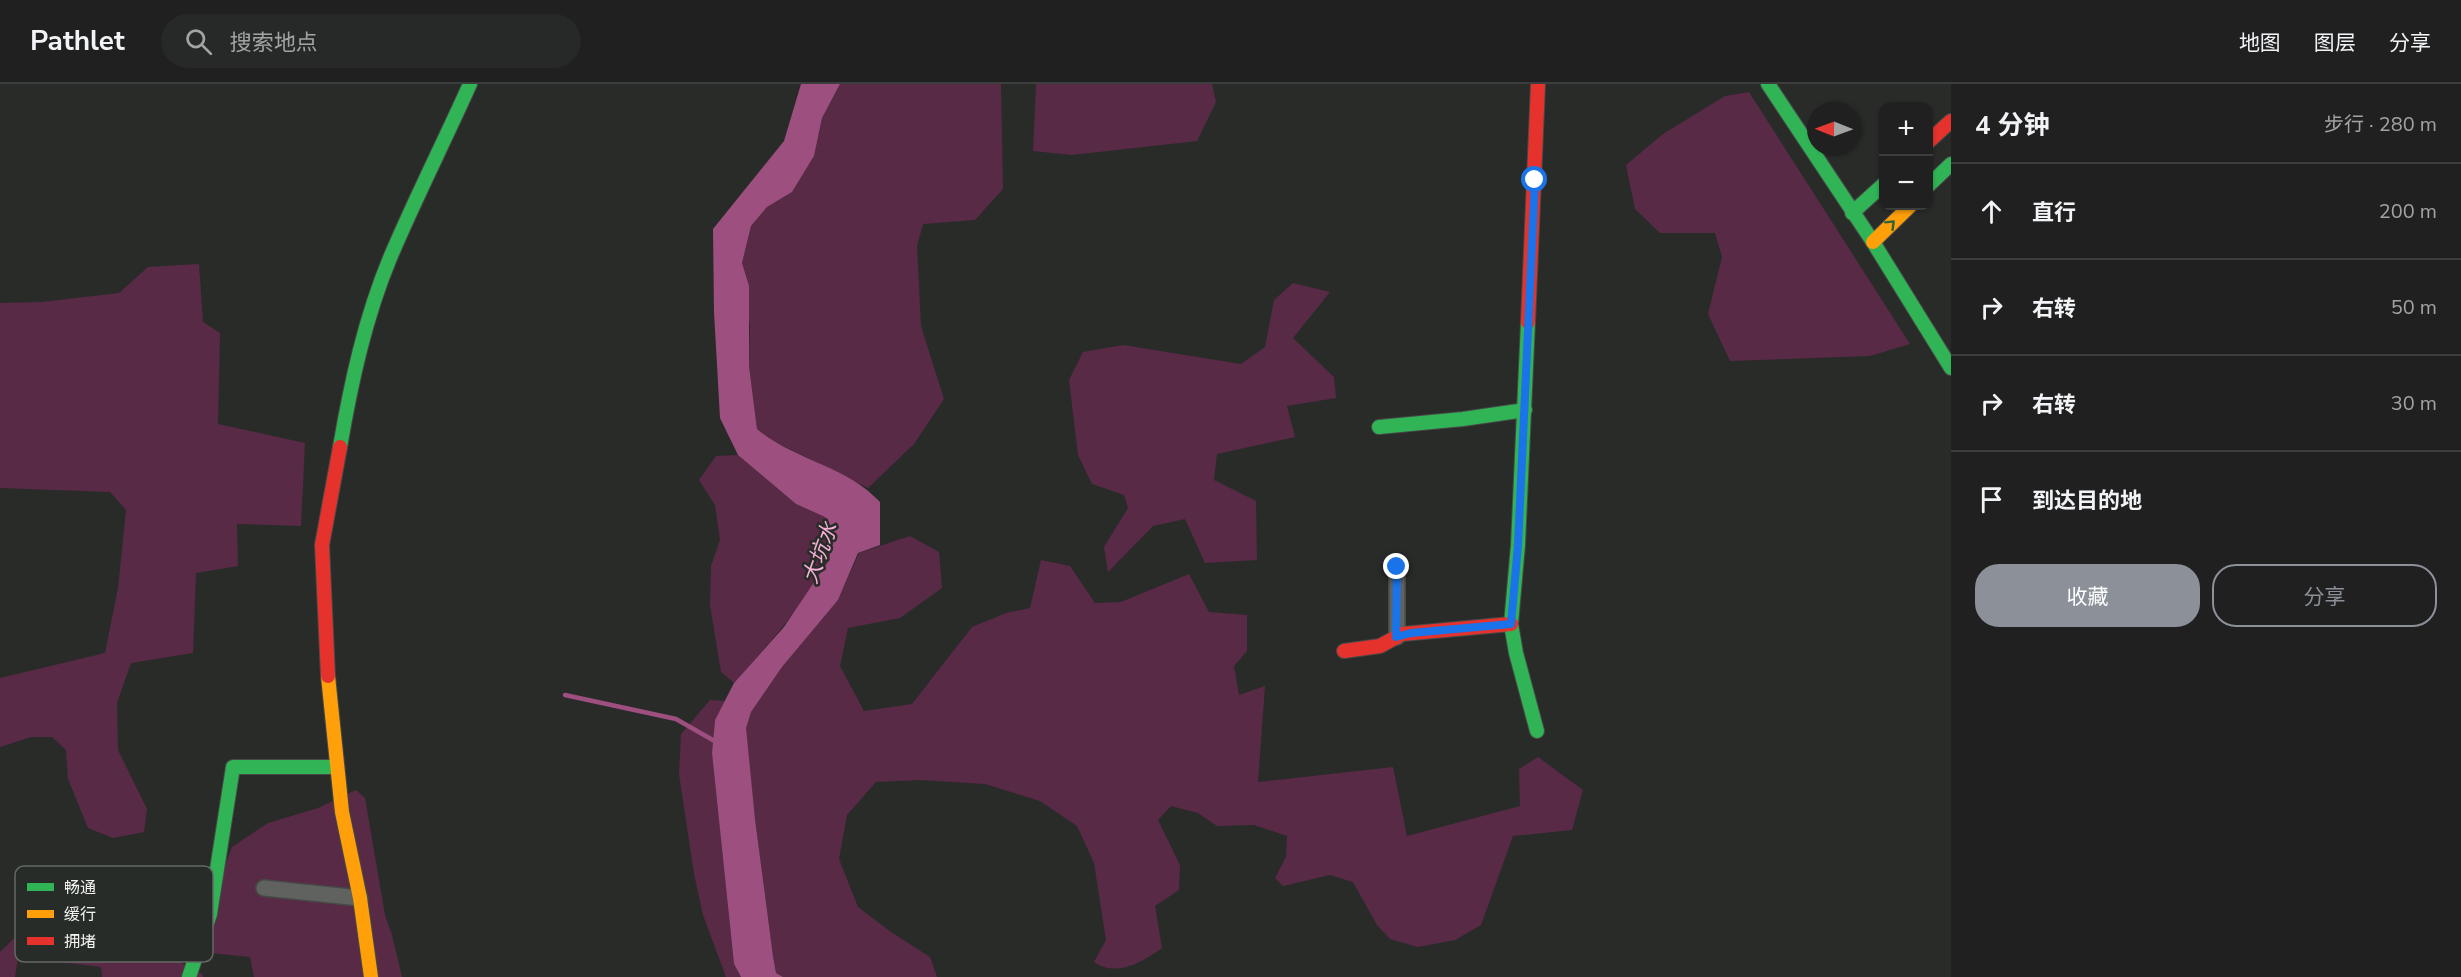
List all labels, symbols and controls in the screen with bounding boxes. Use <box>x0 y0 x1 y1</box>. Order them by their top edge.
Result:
search box <box>161 14 581 68</box>
text: Pathlet <box>30 22 125 60</box>
icon: search <box>182 25 215 58</box>
text: 搜索地点 <box>230 28 318 58</box>
text: 地图 <box>2239 29 2281 57</box>
text: 图层 <box>2314 29 2356 57</box>
text: 分享 <box>2389 29 2431 57</box>
north arrow <box>1807 102 1861 156</box>
map controls <box>1879 102 1933 210</box>
button: + <box>1879 102 1933 156</box>
text: 4 分钟 <box>1975 108 2050 143</box>
text: 步行 · 280 m <box>2324 111 2437 138</box>
button: − <box>1879 156 1933 210</box>
route start <box>1521 166 1547 192</box>
icon: ahead <box>1975 195 2008 228</box>
text: 直行 <box>2032 198 2076 228</box>
text: 200 m <box>2379 198 2437 225</box>
one-way arrow <box>1884 220 1895 231</box>
icon: right <box>1975 291 2008 324</box>
text: 右转 <box>2032 294 2076 324</box>
text: 50 m <box>2391 294 2437 321</box>
icon: right <box>1975 387 2008 420</box>
text: 右转 <box>2032 390 2076 420</box>
text: 30 m <box>2391 390 2437 417</box>
icon: arrive <box>1975 483 2008 516</box>
text: 到达目的地 <box>2032 486 2142 516</box>
water label: 大坑水 <box>796 518 844 587</box>
route end <box>1383 553 1409 579</box>
button: 收藏 <box>1975 564 2200 627</box>
button: 分享 <box>2212 564 2437 627</box>
legend <box>15 866 213 962</box>
text: 畅通 <box>64 877 96 899</box>
text: 缓行 <box>64 904 96 926</box>
text: 拥堵 <box>64 931 96 953</box>

